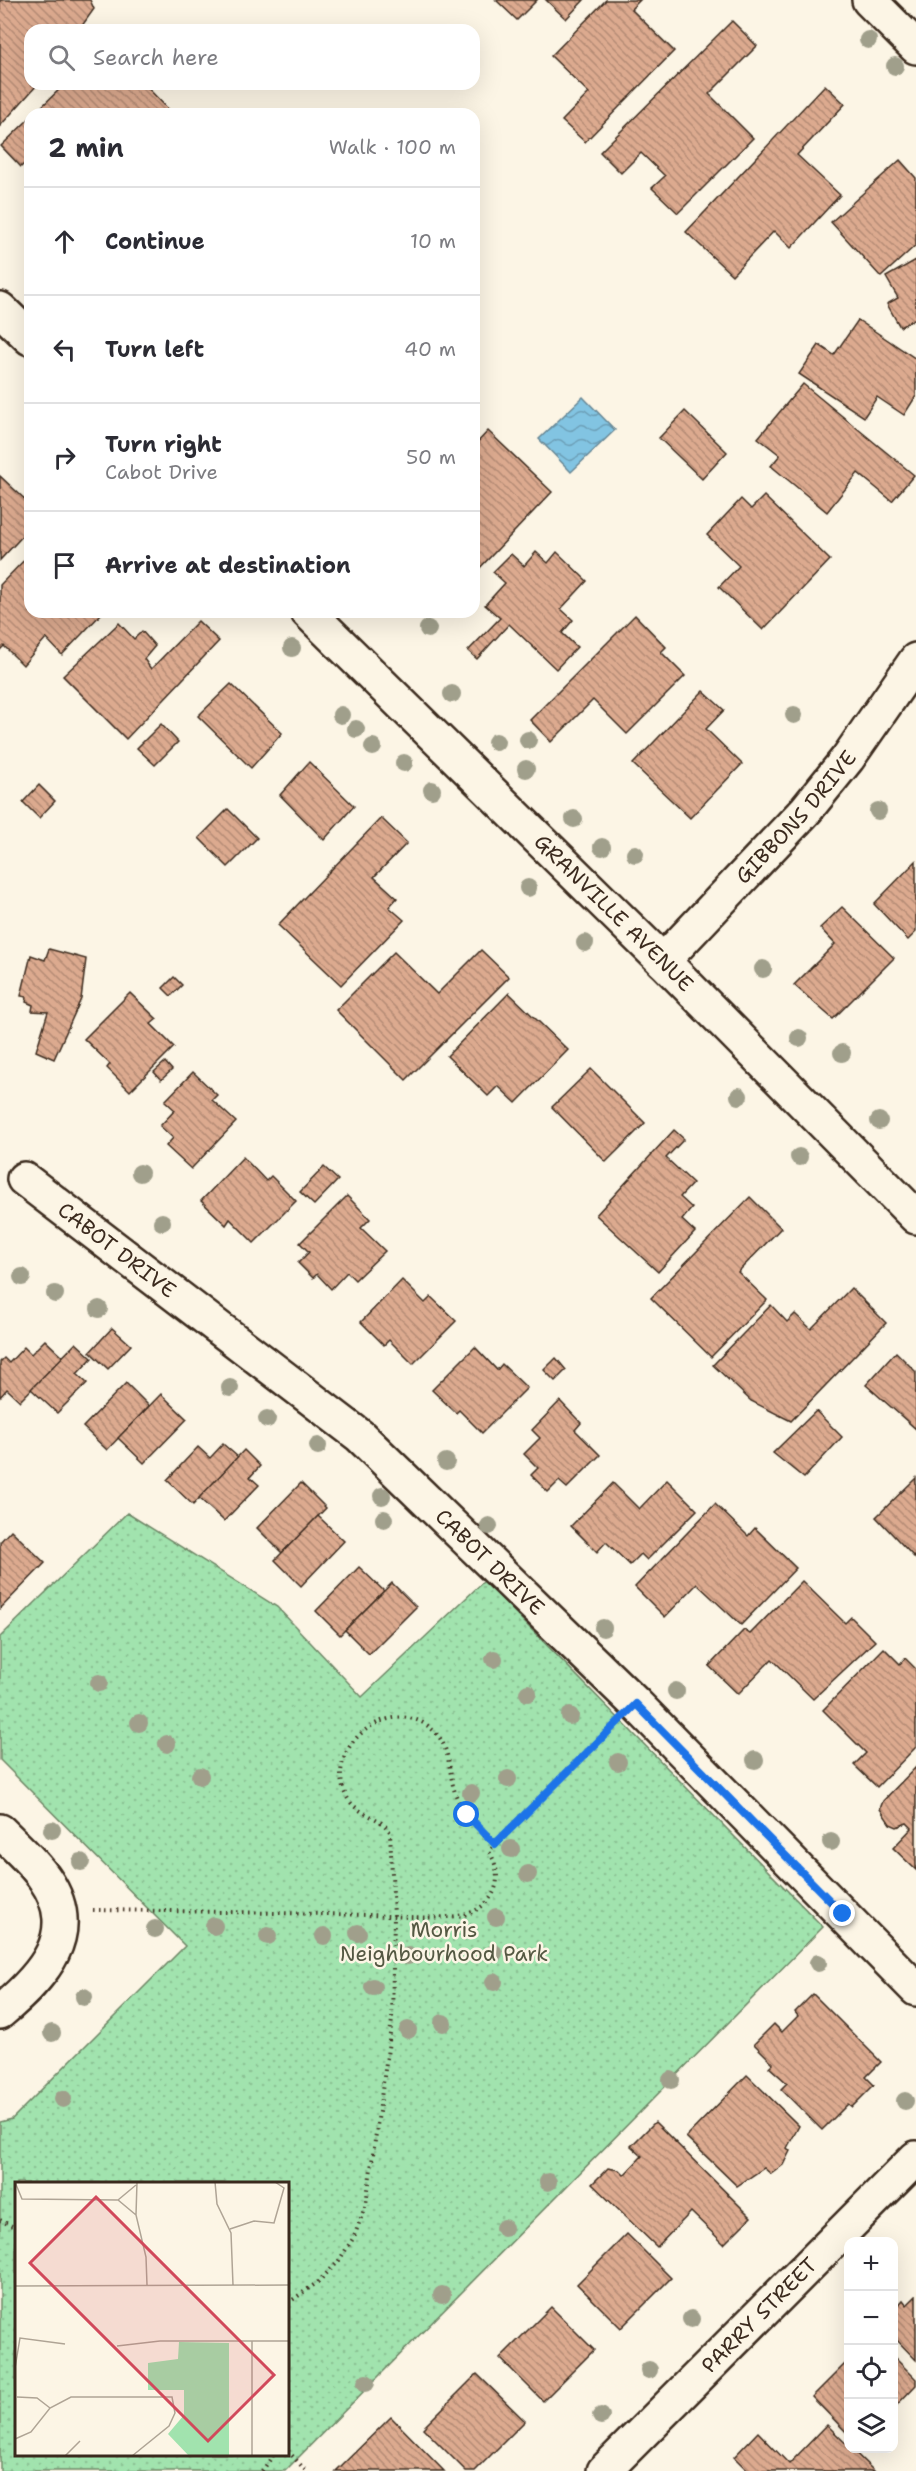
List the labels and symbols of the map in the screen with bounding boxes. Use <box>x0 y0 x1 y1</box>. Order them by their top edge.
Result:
street label: GIBBONS DRIVE <box>729 745 863 890</box>
street label: GRANVILLE AVENUE <box>528 828 700 998</box>
street label: CABOT DRIVE <box>52 1196 182 1304</box>
street label: CABOT DRIVE <box>429 1503 550 1622</box>
route start <box>453 1801 479 1827</box>
route end <box>829 1900 855 1926</box>
park label: Morris Neighbourhood Park <box>340 1916 548 1968</box>
inset map <box>15 2182 290 2456</box>
street label: PARRY STREET <box>695 2251 823 2379</box>

